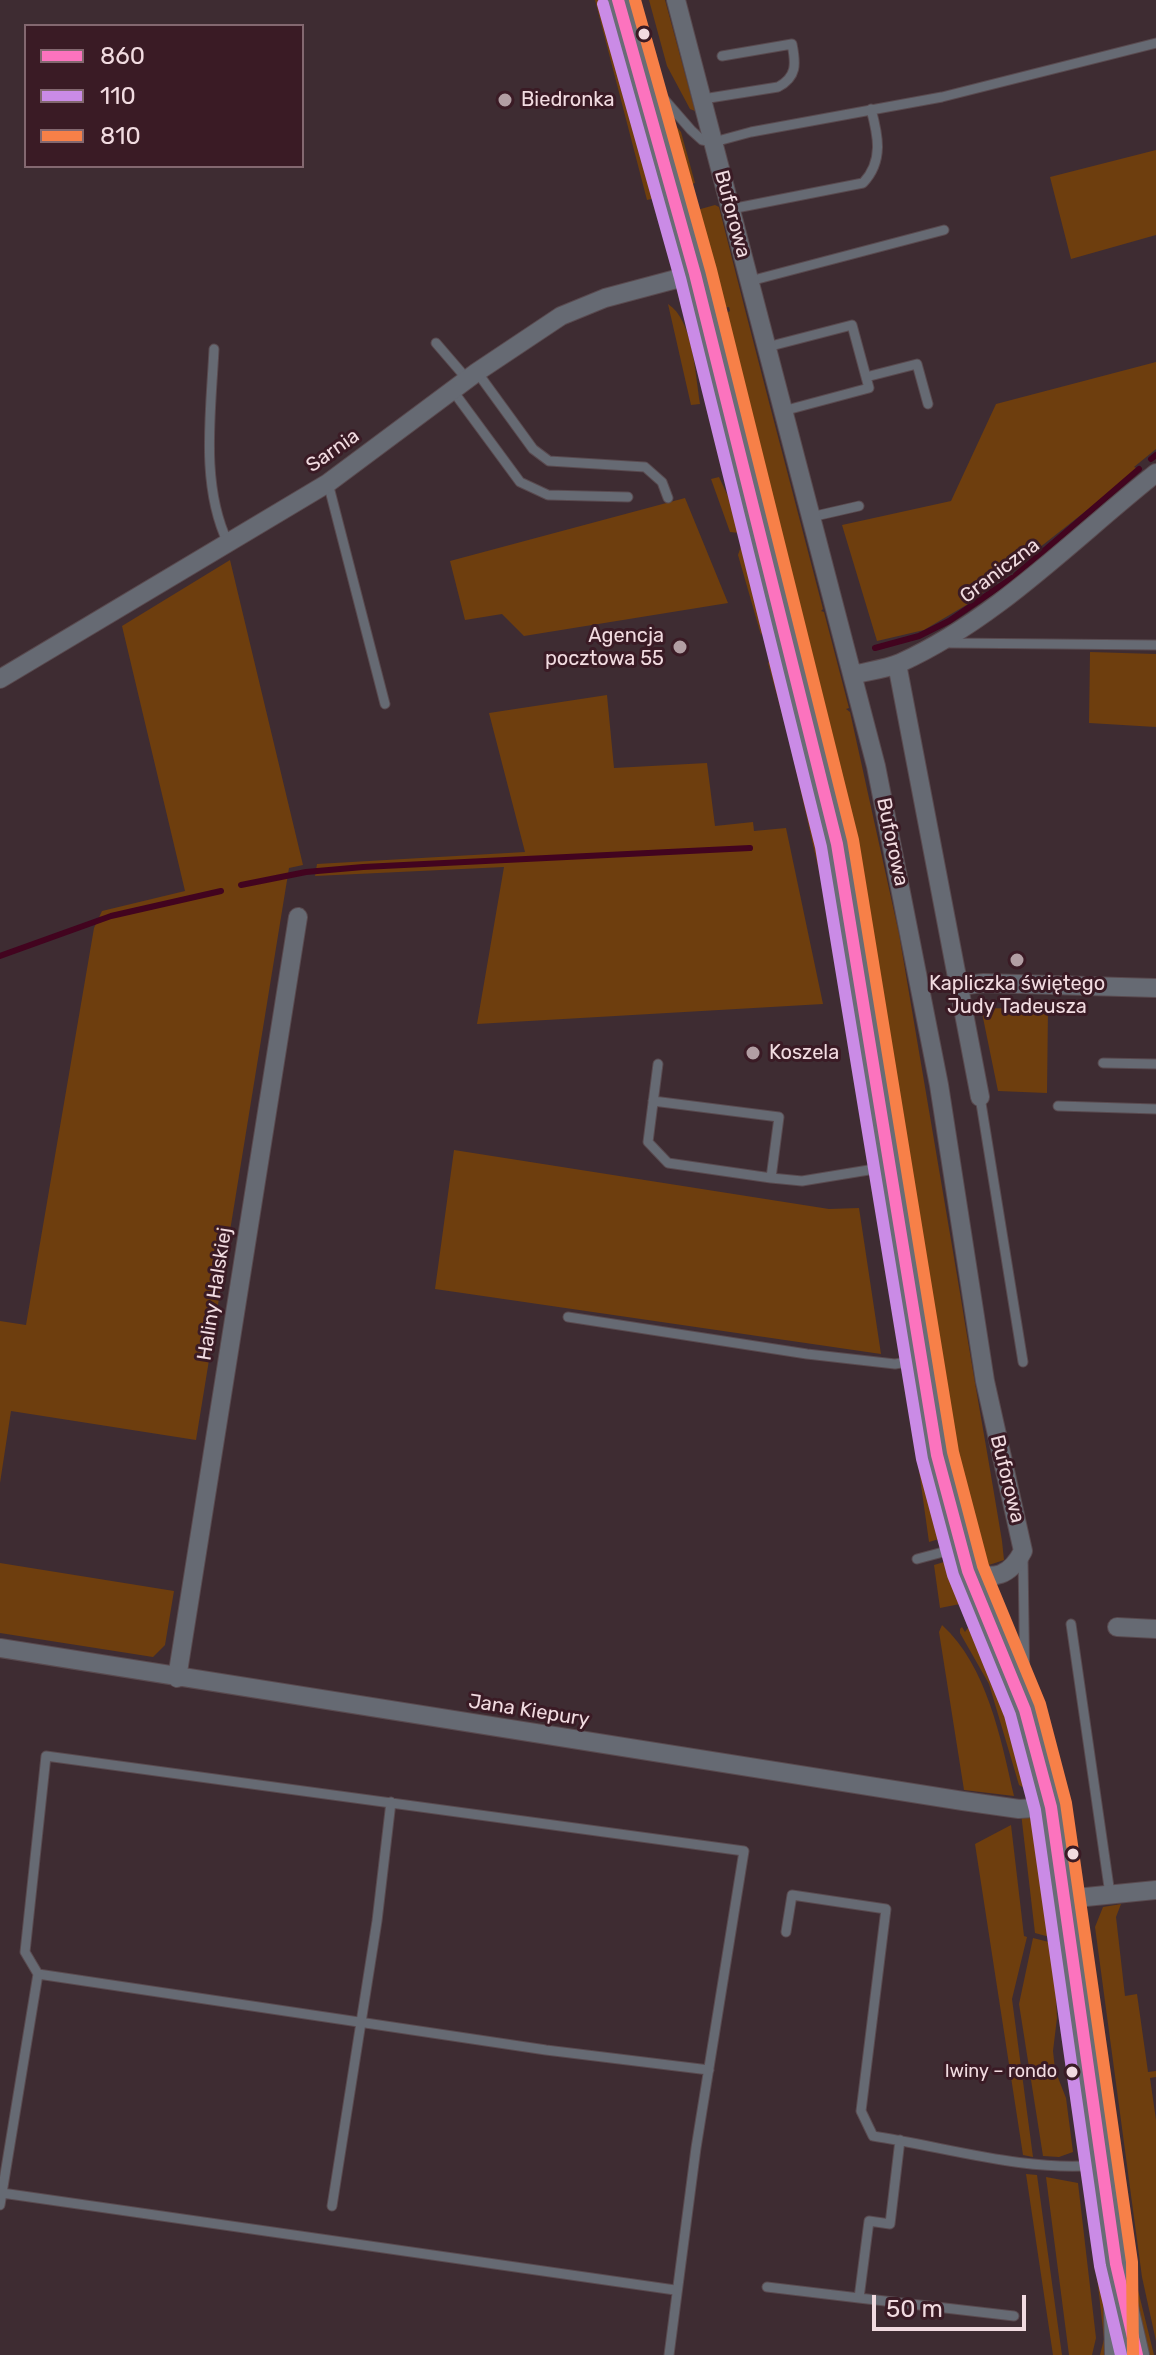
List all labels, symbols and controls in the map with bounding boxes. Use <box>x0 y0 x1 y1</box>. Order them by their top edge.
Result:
legend <box>24 24 304 168</box>
unlabelled marker <box>636 26 652 42</box>
text: 860 <box>100 42 145 70</box>
text: 110 <box>100 82 136 110</box>
place label: Biedronka <box>521 88 614 112</box>
marker: Biedronka <box>496 91 514 109</box>
text: 810 <box>100 122 141 150</box>
street label: Buforowa <box>709 168 755 260</box>
street label: Sarnia <box>302 424 364 478</box>
street label: Graniczna <box>955 533 1045 609</box>
place label: Agencja pocztowa 55 <box>545 624 664 671</box>
marker: Agencja pocztowa 55 <box>671 638 689 656</box>
street label: Buforowa <box>871 796 913 888</box>
marker: Kapliczka świętego Judy Tadeusza <box>1008 951 1026 969</box>
place label: Kapliczka świętego Judy Tadeusza <box>929 972 1105 1019</box>
place label: Koszela <box>769 1041 839 1065</box>
marker: Koszela <box>744 1044 762 1062</box>
street label: Haliny Halskiej <box>193 1226 237 1362</box>
street label: Buforowa <box>984 1433 1030 1525</box>
street label: Jana Kiepury <box>467 1690 591 1732</box>
unlabelled marker <box>1065 1846 1081 1862</box>
place label: Iwiny – rondo <box>945 2061 1057 2083</box>
marker: Iwiny – rondo <box>1064 2064 1080 2080</box>
scale bar <box>876 2279 1030 2329</box>
text: 50 m <box>886 2295 943 2323</box>

